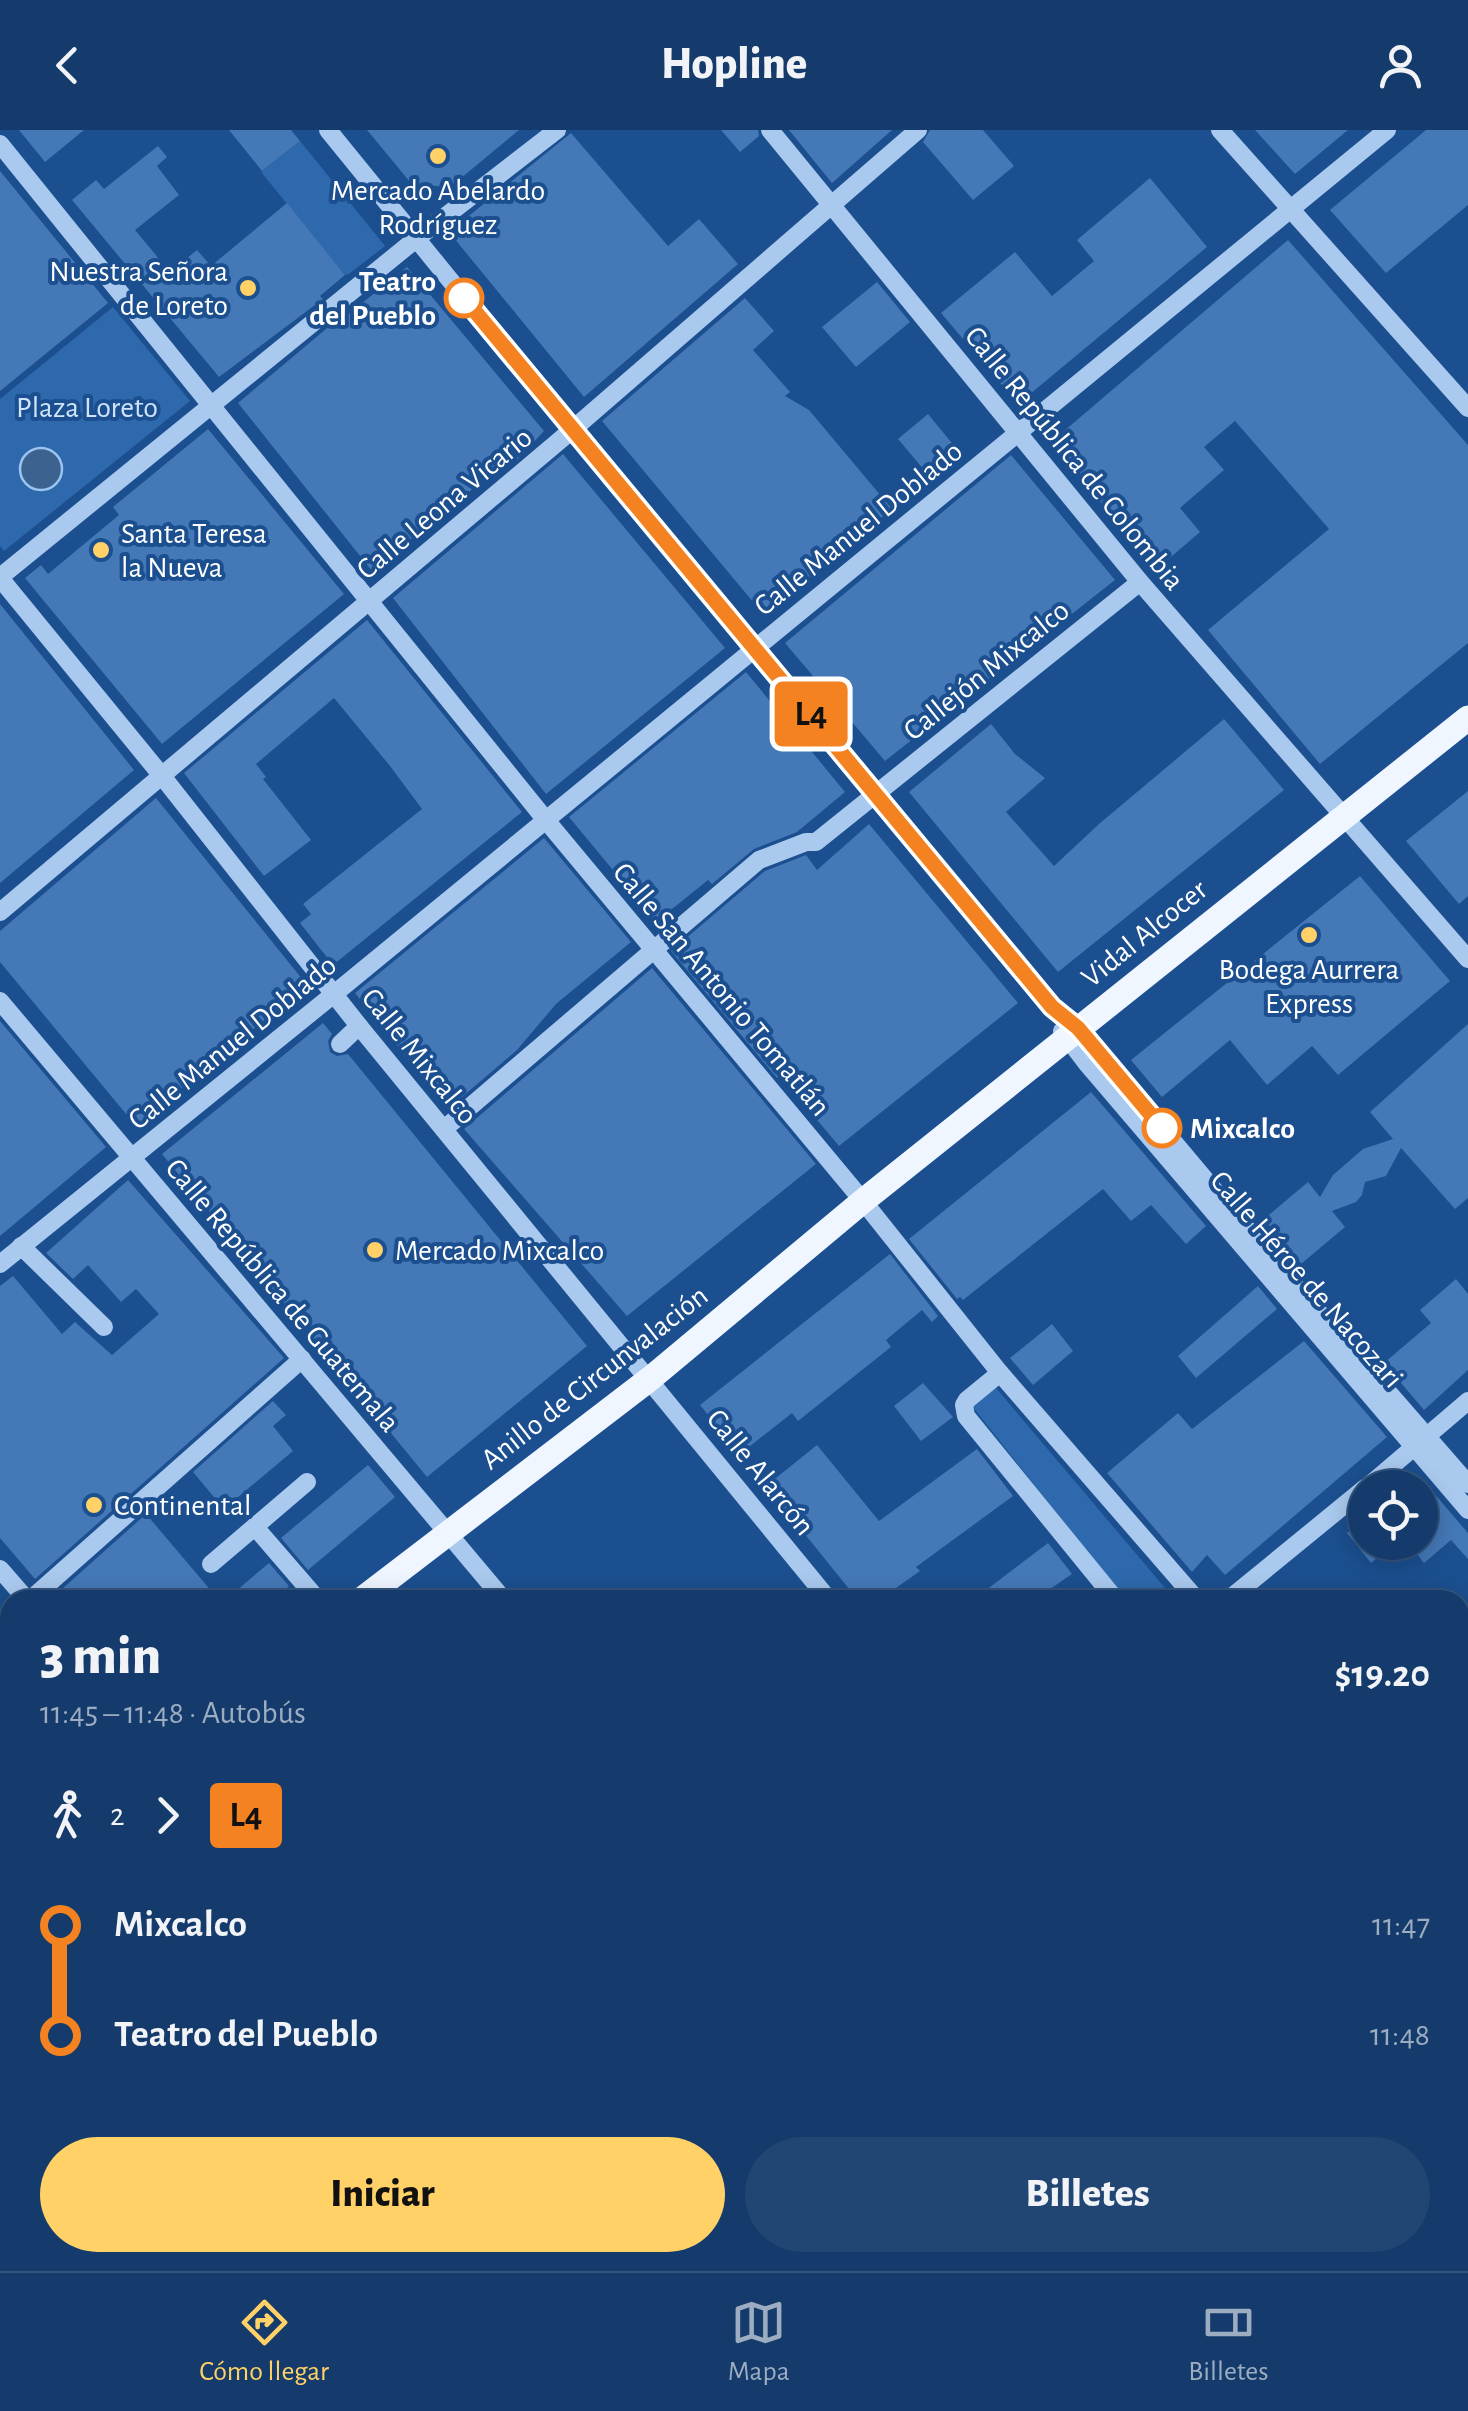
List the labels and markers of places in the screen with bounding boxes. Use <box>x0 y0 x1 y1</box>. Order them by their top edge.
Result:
marker: Mercado Abelardo Rodríguez <box>427 145 449 167</box>
place label: Mercado Abelardo Rodríguez <box>331 176 545 240</box>
place label: Nuestra Señora de Loreto <box>49 257 228 321</box>
place label: Teatro del Pueblo <box>309 267 436 331</box>
marker: Nuestra Señora de Loreto <box>237 277 259 299</box>
marker: Teatro del Pueblo <box>445 279 483 317</box>
place label: Santa Teresa la Nueva <box>121 519 267 583</box>
marker: Santa Teresa la Nueva <box>90 539 112 561</box>
marker: Bodega Aurrera Express <box>1298 924 1320 946</box>
place label: Bodega Aurrera Express <box>1219 955 1399 1019</box>
marker: Mixcalco <box>1143 1109 1181 1147</box>
place label: Mixcalco <box>1190 1114 1295 1144</box>
place label: Mercado Mixcalco <box>395 1236 604 1266</box>
marker: Mercado Mixcalco <box>364 1239 386 1261</box>
place label: Continental <box>114 1491 251 1521</box>
marker: Continental <box>83 1494 105 1516</box>

